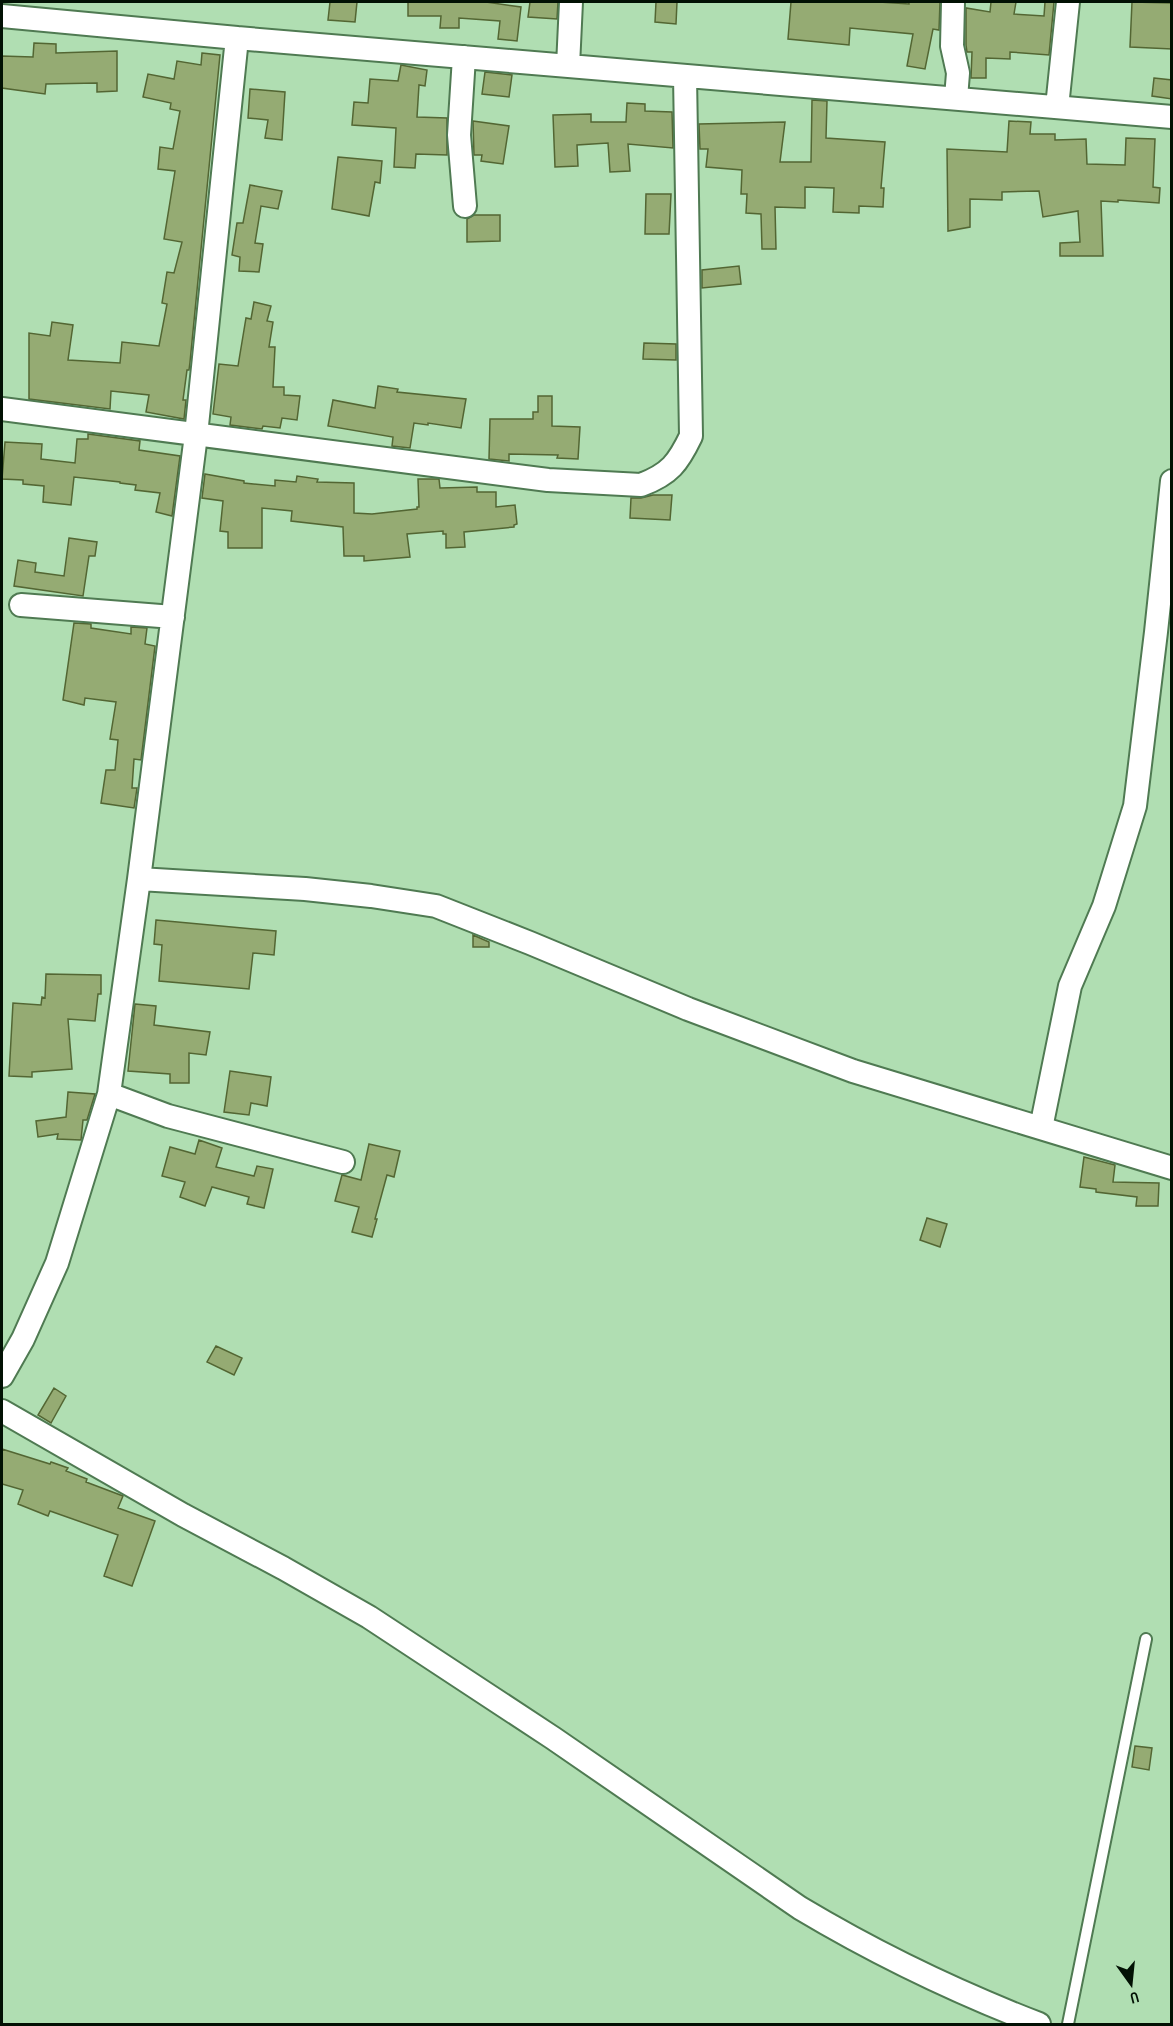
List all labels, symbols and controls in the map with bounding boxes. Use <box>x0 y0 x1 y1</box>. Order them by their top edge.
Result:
north arrow <box>1101 1954 1161 2014</box>
text: U <box>1128 1987 1141 2007</box>

